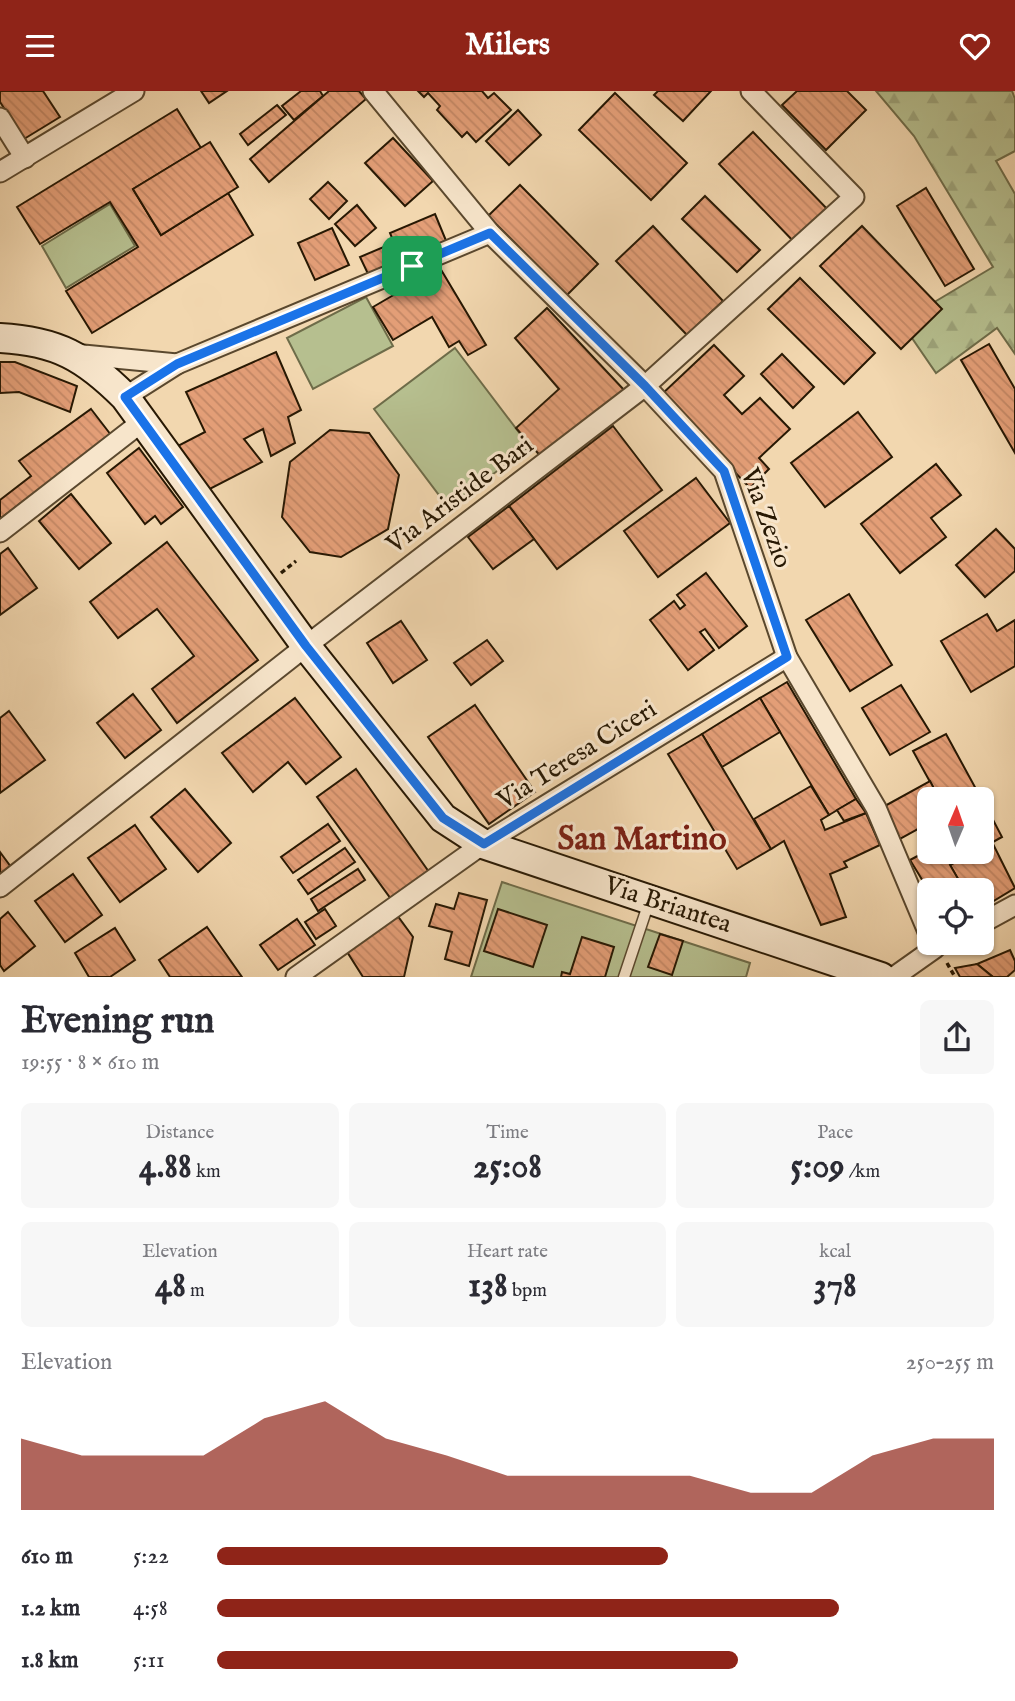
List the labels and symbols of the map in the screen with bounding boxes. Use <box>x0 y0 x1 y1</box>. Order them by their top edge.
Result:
pin <box>382 236 442 296</box>
street label: Via Aristide Bari <box>379 429 540 562</box>
street label: Via Zezio <box>732 463 799 572</box>
street label: Via Teresa Ciceri <box>490 693 663 818</box>
north arrow <box>917 787 994 865</box>
district label: San Martino <box>558 819 727 861</box>
street label: Via Briantea <box>599 869 736 941</box>

